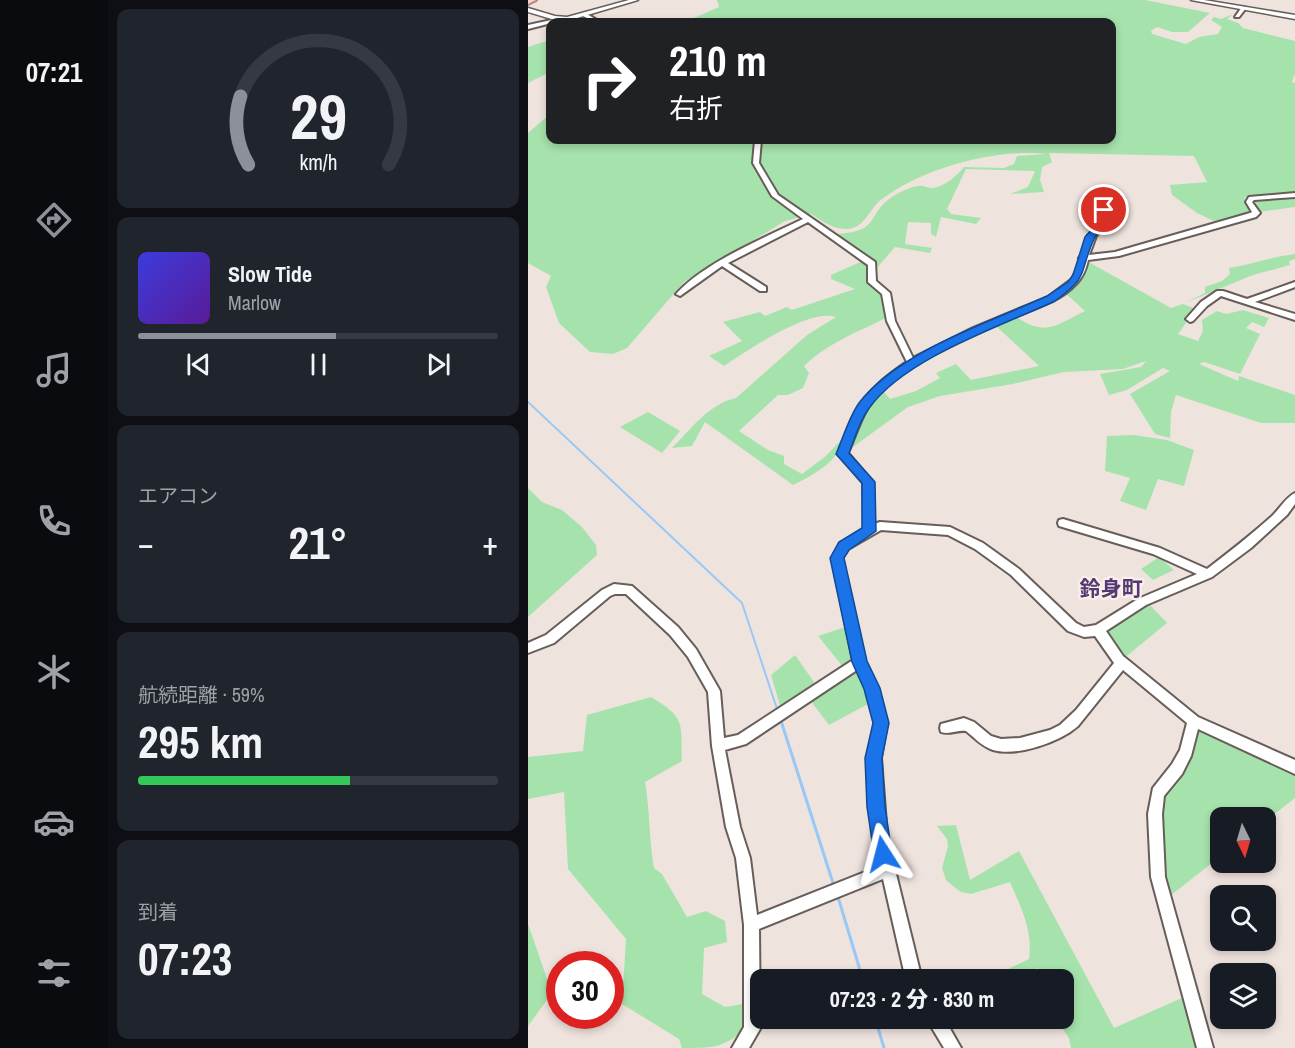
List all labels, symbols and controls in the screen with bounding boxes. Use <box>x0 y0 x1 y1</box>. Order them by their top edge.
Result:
text: 210 m <box>669 33 767 89</box>
icon: right <box>570 42 648 120</box>
text: 07:21 <box>26 54 82 90</box>
text: 29 <box>290 75 346 159</box>
text: 右折 <box>669 90 723 126</box>
text: km/h <box>299 149 337 178</box>
pin <box>1078 184 1129 235</box>
icon: arrive <box>1087 193 1120 226</box>
icon: directions <box>33 199 75 241</box>
text: Slow Tide <box>228 259 312 289</box>
text: Marlow <box>228 289 281 316</box>
icon: previous <box>182 348 215 381</box>
icon: pause <box>302 348 335 381</box>
icon: next <box>422 348 455 381</box>
icon: music <box>33 349 75 391</box>
text: エアコン <box>138 482 218 509</box>
icon: phone <box>33 500 75 542</box>
text: 21° <box>288 512 348 573</box>
text: − <box>138 521 154 565</box>
text: + <box>482 521 498 565</box>
district label: 鈴身町 <box>1080 574 1143 603</box>
icon: climate <box>33 651 75 693</box>
text: 航続距離 · 59% <box>138 681 265 708</box>
text: 295 km <box>138 711 263 772</box>
icon: car <box>33 801 75 843</box>
north arrow <box>1210 807 1276 873</box>
map controls <box>1210 807 1276 1029</box>
position arrow <box>851 822 915 886</box>
button: search <box>1210 885 1276 951</box>
text: 到着 <box>138 898 178 925</box>
text: 07:23 <box>138 928 232 989</box>
speed limit sign: 30 <box>546 951 624 1029</box>
icon: filters <box>33 952 75 994</box>
button: layers <box>1210 963 1276 1029</box>
text: 07:23 · 2 分 · 830 m <box>830 984 994 1014</box>

